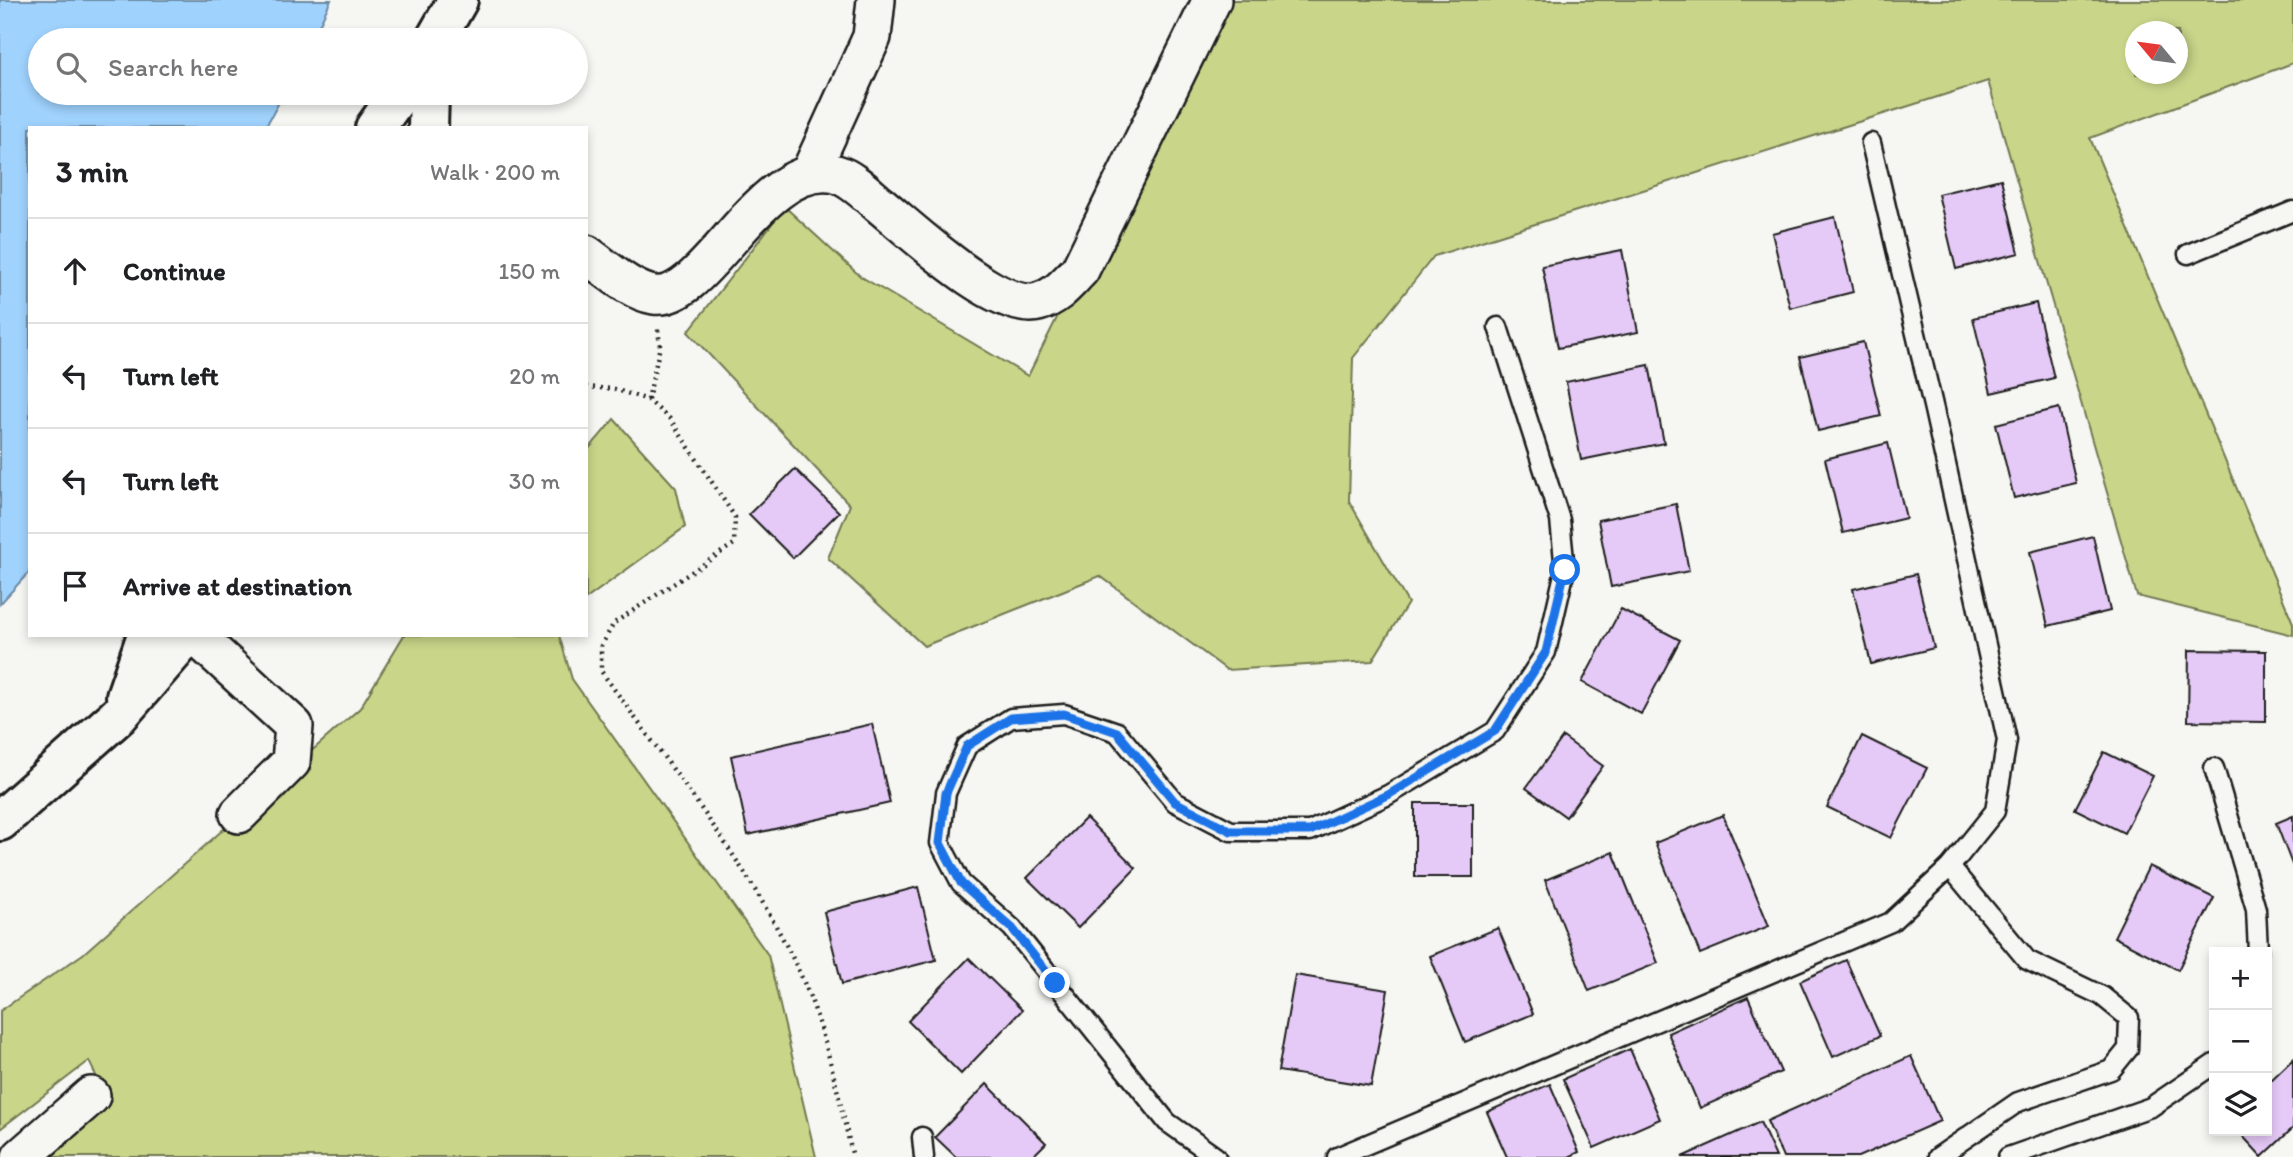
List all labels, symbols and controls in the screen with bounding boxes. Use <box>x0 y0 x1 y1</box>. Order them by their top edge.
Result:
north arrow <box>2125 21 2188 84</box>
search box <box>28 28 588 105</box>
icon: search <box>52 48 90 86</box>
text: Search here <box>108 51 238 83</box>
text: 3 min <box>56 153 128 190</box>
text: Walk · 200 m <box>430 158 560 186</box>
icon: ahead <box>56 252 94 290</box>
text: Continue <box>123 255 226 287</box>
text: 150 m <box>499 257 560 285</box>
icon: left <box>56 357 94 395</box>
text: Turn left <box>123 360 219 392</box>
text: 20 m <box>509 362 560 390</box>
icon: left <box>56 462 94 500</box>
text: Turn left <box>123 465 219 497</box>
text: 30 m <box>509 467 560 495</box>
route start <box>1549 554 1580 585</box>
icon: arrive <box>56 567 94 605</box>
text: Arrive at destination <box>123 570 352 602</box>
map controls <box>2209 947 2272 1136</box>
button: + <box>2209 947 2272 1010</box>
route end <box>1039 967 1070 998</box>
button: − <box>2209 1010 2272 1073</box>
button: layers <box>2209 1073 2272 1136</box>

